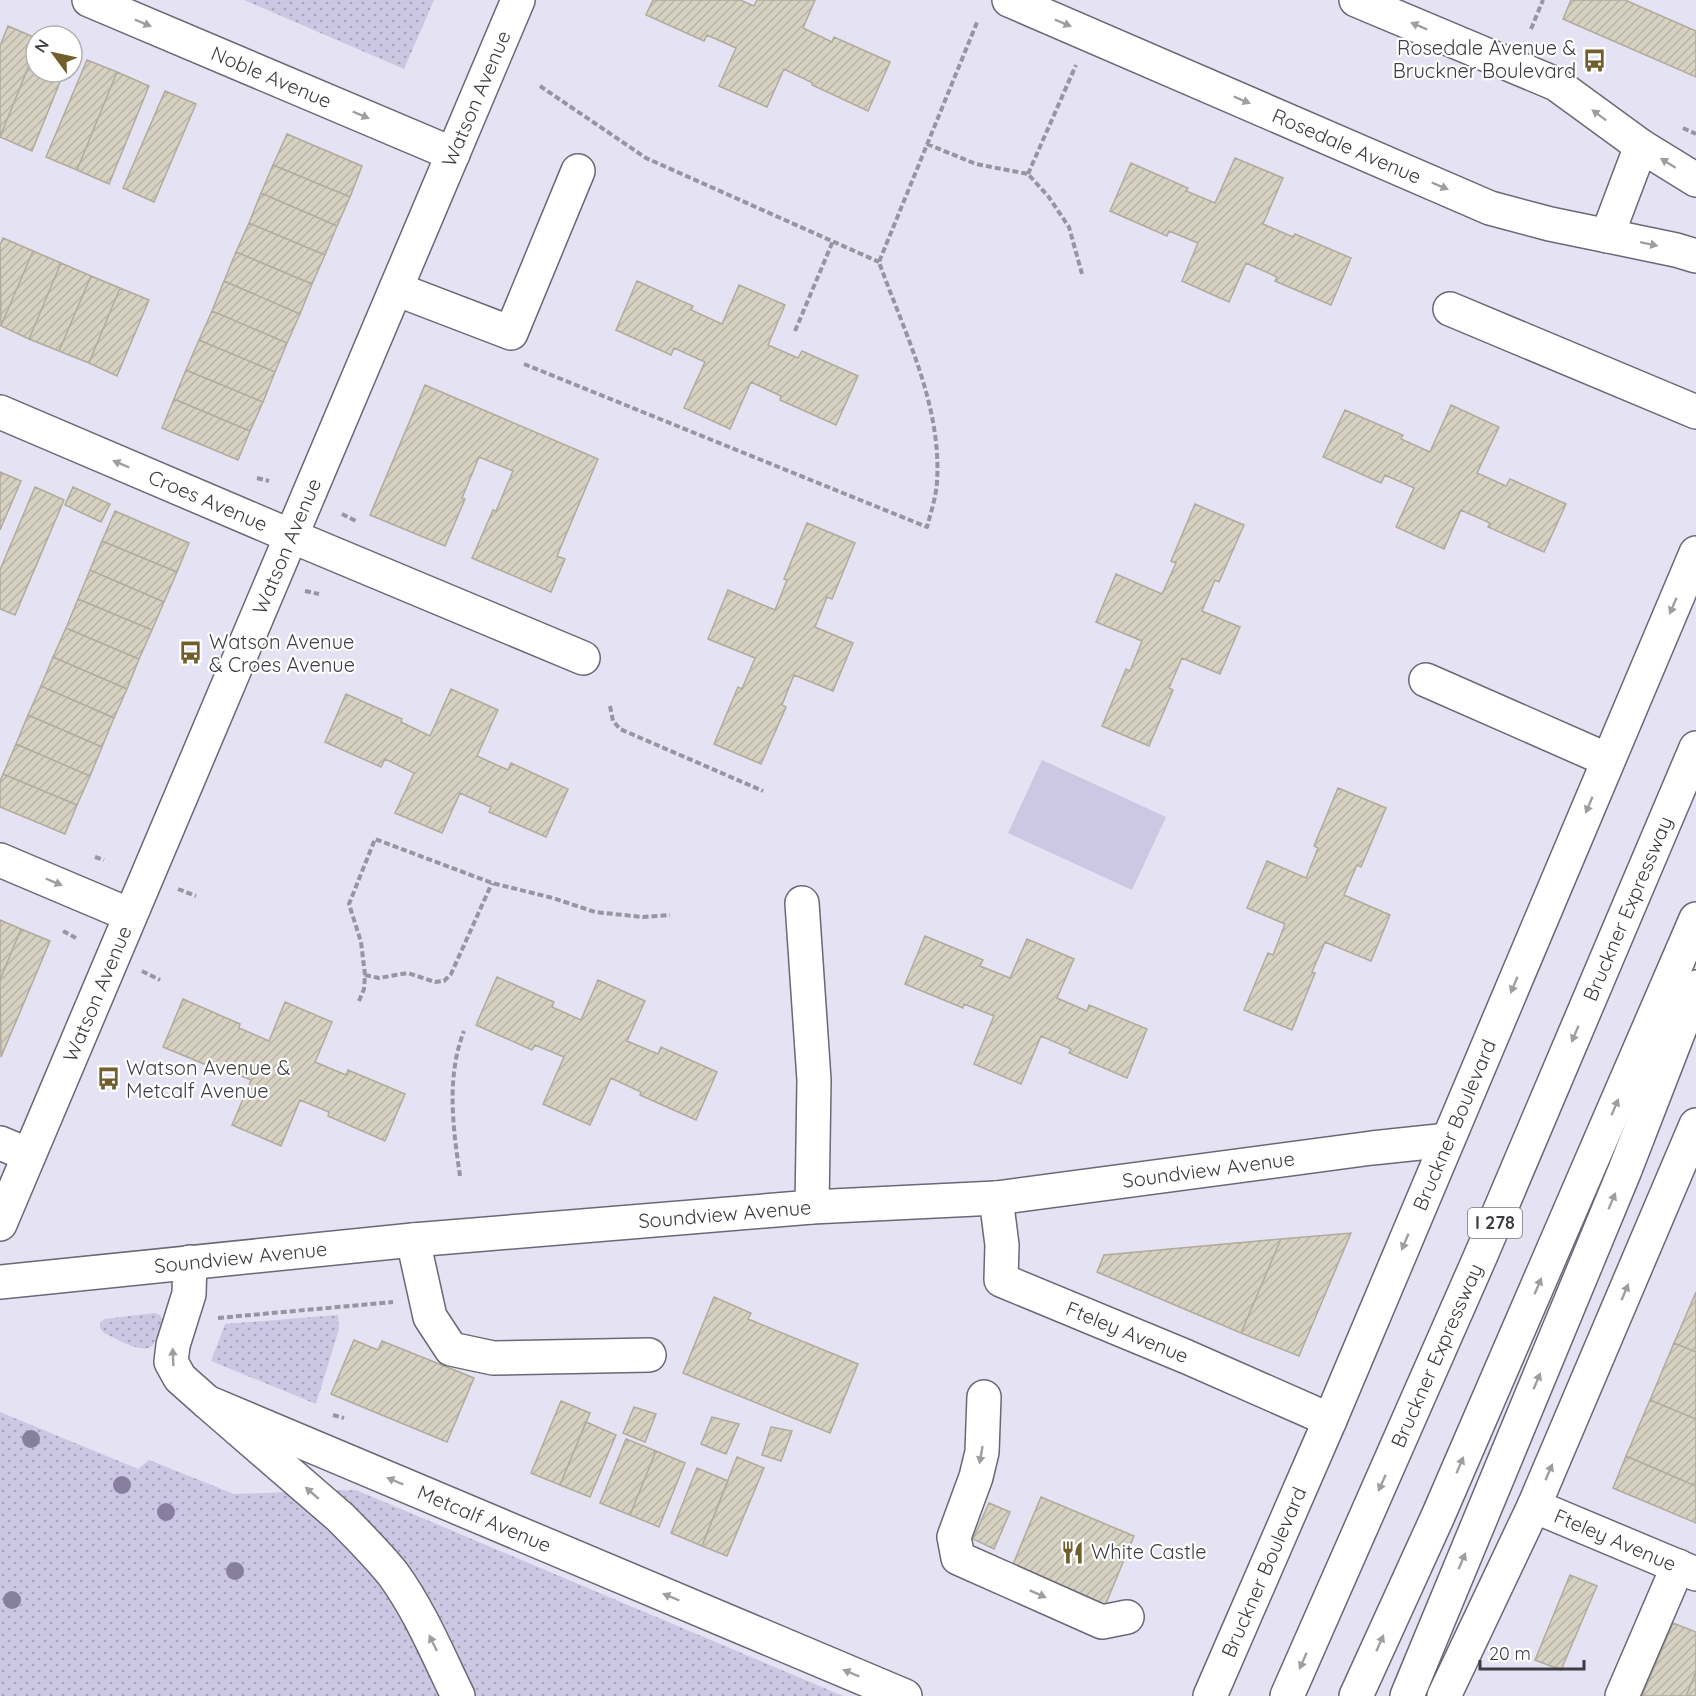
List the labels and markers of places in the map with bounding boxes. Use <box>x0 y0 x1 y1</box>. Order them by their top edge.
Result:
place label: Rosedale Avenue & Bruckner Boulevard <box>1393 35 1576 83</box>
bus stop icon: Rosedale Avenue & Bruckner Boulevard <box>1581 47 1607 73</box>
place label: Watson Avenue & Croes Avenue <box>209 629 355 677</box>
bus stop icon: Watson Avenue & Croes Avenue <box>178 640 204 666</box>
place label: Watson Avenue & Metcalf Avenue <box>126 1055 291 1103</box>
bus stop icon: Watson Avenue & Metcalf Avenue <box>95 1066 121 1092</box>
restaurant icon: White Castle <box>1060 1539 1086 1565</box>
place label: White Castle <box>1091 1539 1206 1564</box>

